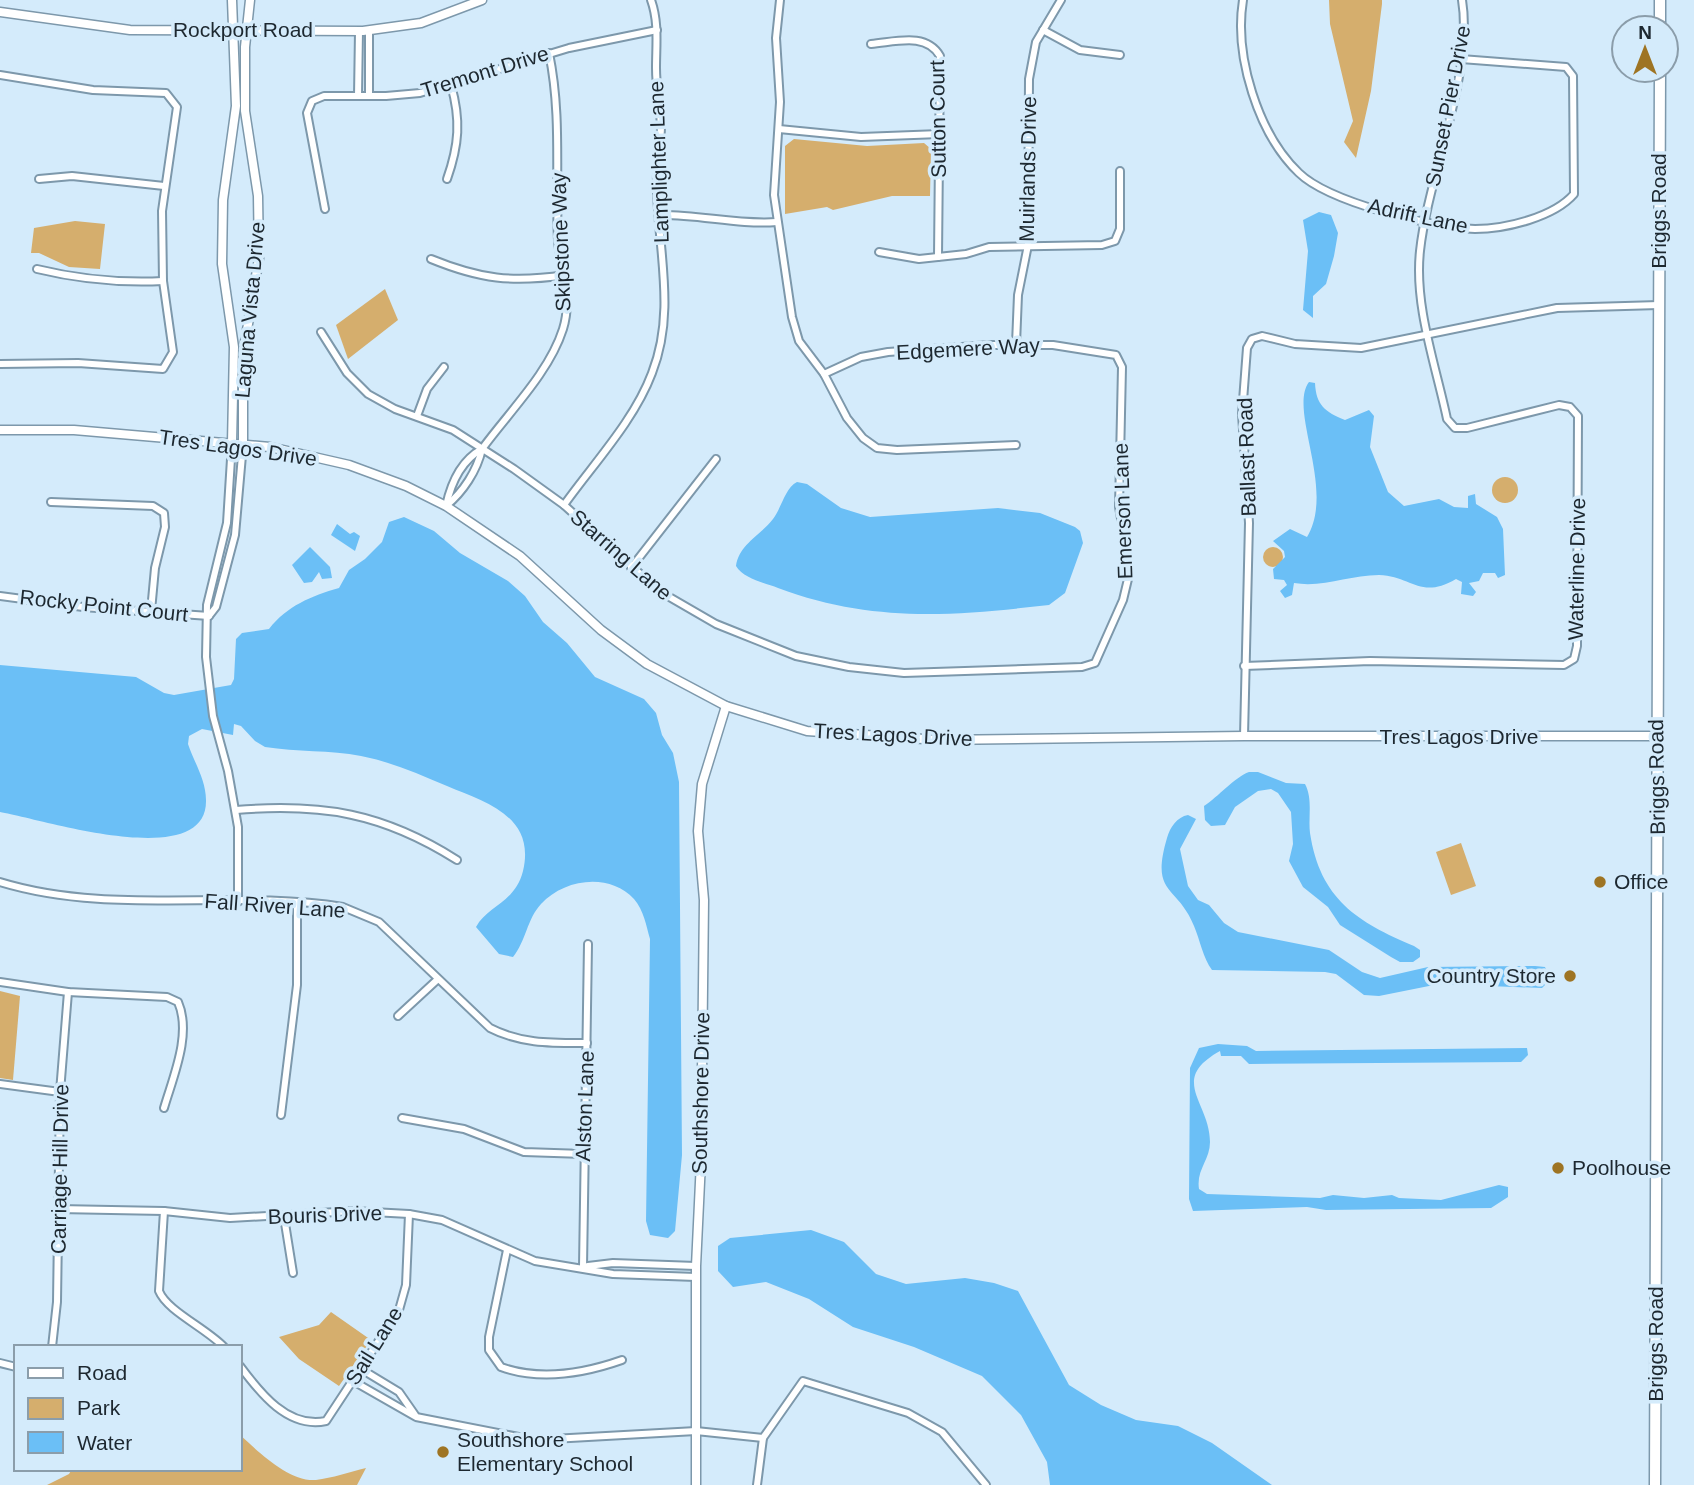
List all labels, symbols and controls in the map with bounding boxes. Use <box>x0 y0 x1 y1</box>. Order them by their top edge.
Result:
north arrow <box>1610 14 1680 84</box>
street label: Rockport Road <box>173 18 313 41</box>
text: N <box>1638 22 1652 43</box>
street label: Sunset Pier Drive <box>1421 24 1474 188</box>
street label: Tremont Drive <box>418 41 551 102</box>
street label: Sutton Court <box>925 60 950 178</box>
street label: Lamplighter Lane <box>644 81 673 244</box>
street label: Muirlands Drive <box>1015 96 1040 242</box>
street label: Briggs Road <box>1647 153 1670 269</box>
street label: Skipstone Way <box>547 172 574 312</box>
street label: Adrift Lane <box>1366 194 1470 237</box>
street label: Laguna Vista Drive <box>230 221 269 399</box>
street label: Edgemere Way <box>895 333 1041 364</box>
street label: Ballast Road <box>1233 397 1260 517</box>
street label: Tres Lagos Drive <box>158 425 318 470</box>
street label: Emerson Lane <box>1109 442 1136 580</box>
street label: Waterline Drive <box>1564 497 1589 641</box>
street label: Starring Lane <box>566 505 676 605</box>
street label: Rocky Point Court <box>19 585 190 626</box>
street label: Tres Lagos Drive <box>813 719 973 750</box>
street label: Briggs Road <box>1644 719 1669 835</box>
street label: Tres Lagos Drive <box>1379 725 1539 748</box>
place label: Office <box>1614 870 1668 893</box>
marker: Office <box>1592 874 1608 890</box>
street label: Fall River Lane <box>204 889 346 922</box>
place label: Country Store <box>1426 964 1556 987</box>
marker: Country Store <box>1562 968 1578 984</box>
street label: Southshore Drive <box>688 1012 713 1174</box>
street label: Alston Lane <box>571 1050 598 1162</box>
street label: Carriage Hill Drive <box>47 1084 72 1254</box>
place label: Poolhouse <box>1572 1156 1671 1179</box>
marker: Poolhouse <box>1550 1160 1566 1176</box>
street label: Bouris Drive <box>267 1201 383 1228</box>
street label: Briggs Road <box>1644 1286 1667 1402</box>
street label: Sail Lane <box>341 1303 407 1389</box>
legend <box>14 1345 242 1471</box>
text: Road <box>77 1361 127 1384</box>
text: Park <box>77 1396 121 1419</box>
place label: Southshore Elementary School <box>457 1428 633 1475</box>
text: Water <box>77 1431 132 1454</box>
marker: Southshore Elementary School <box>435 1444 451 1460</box>

